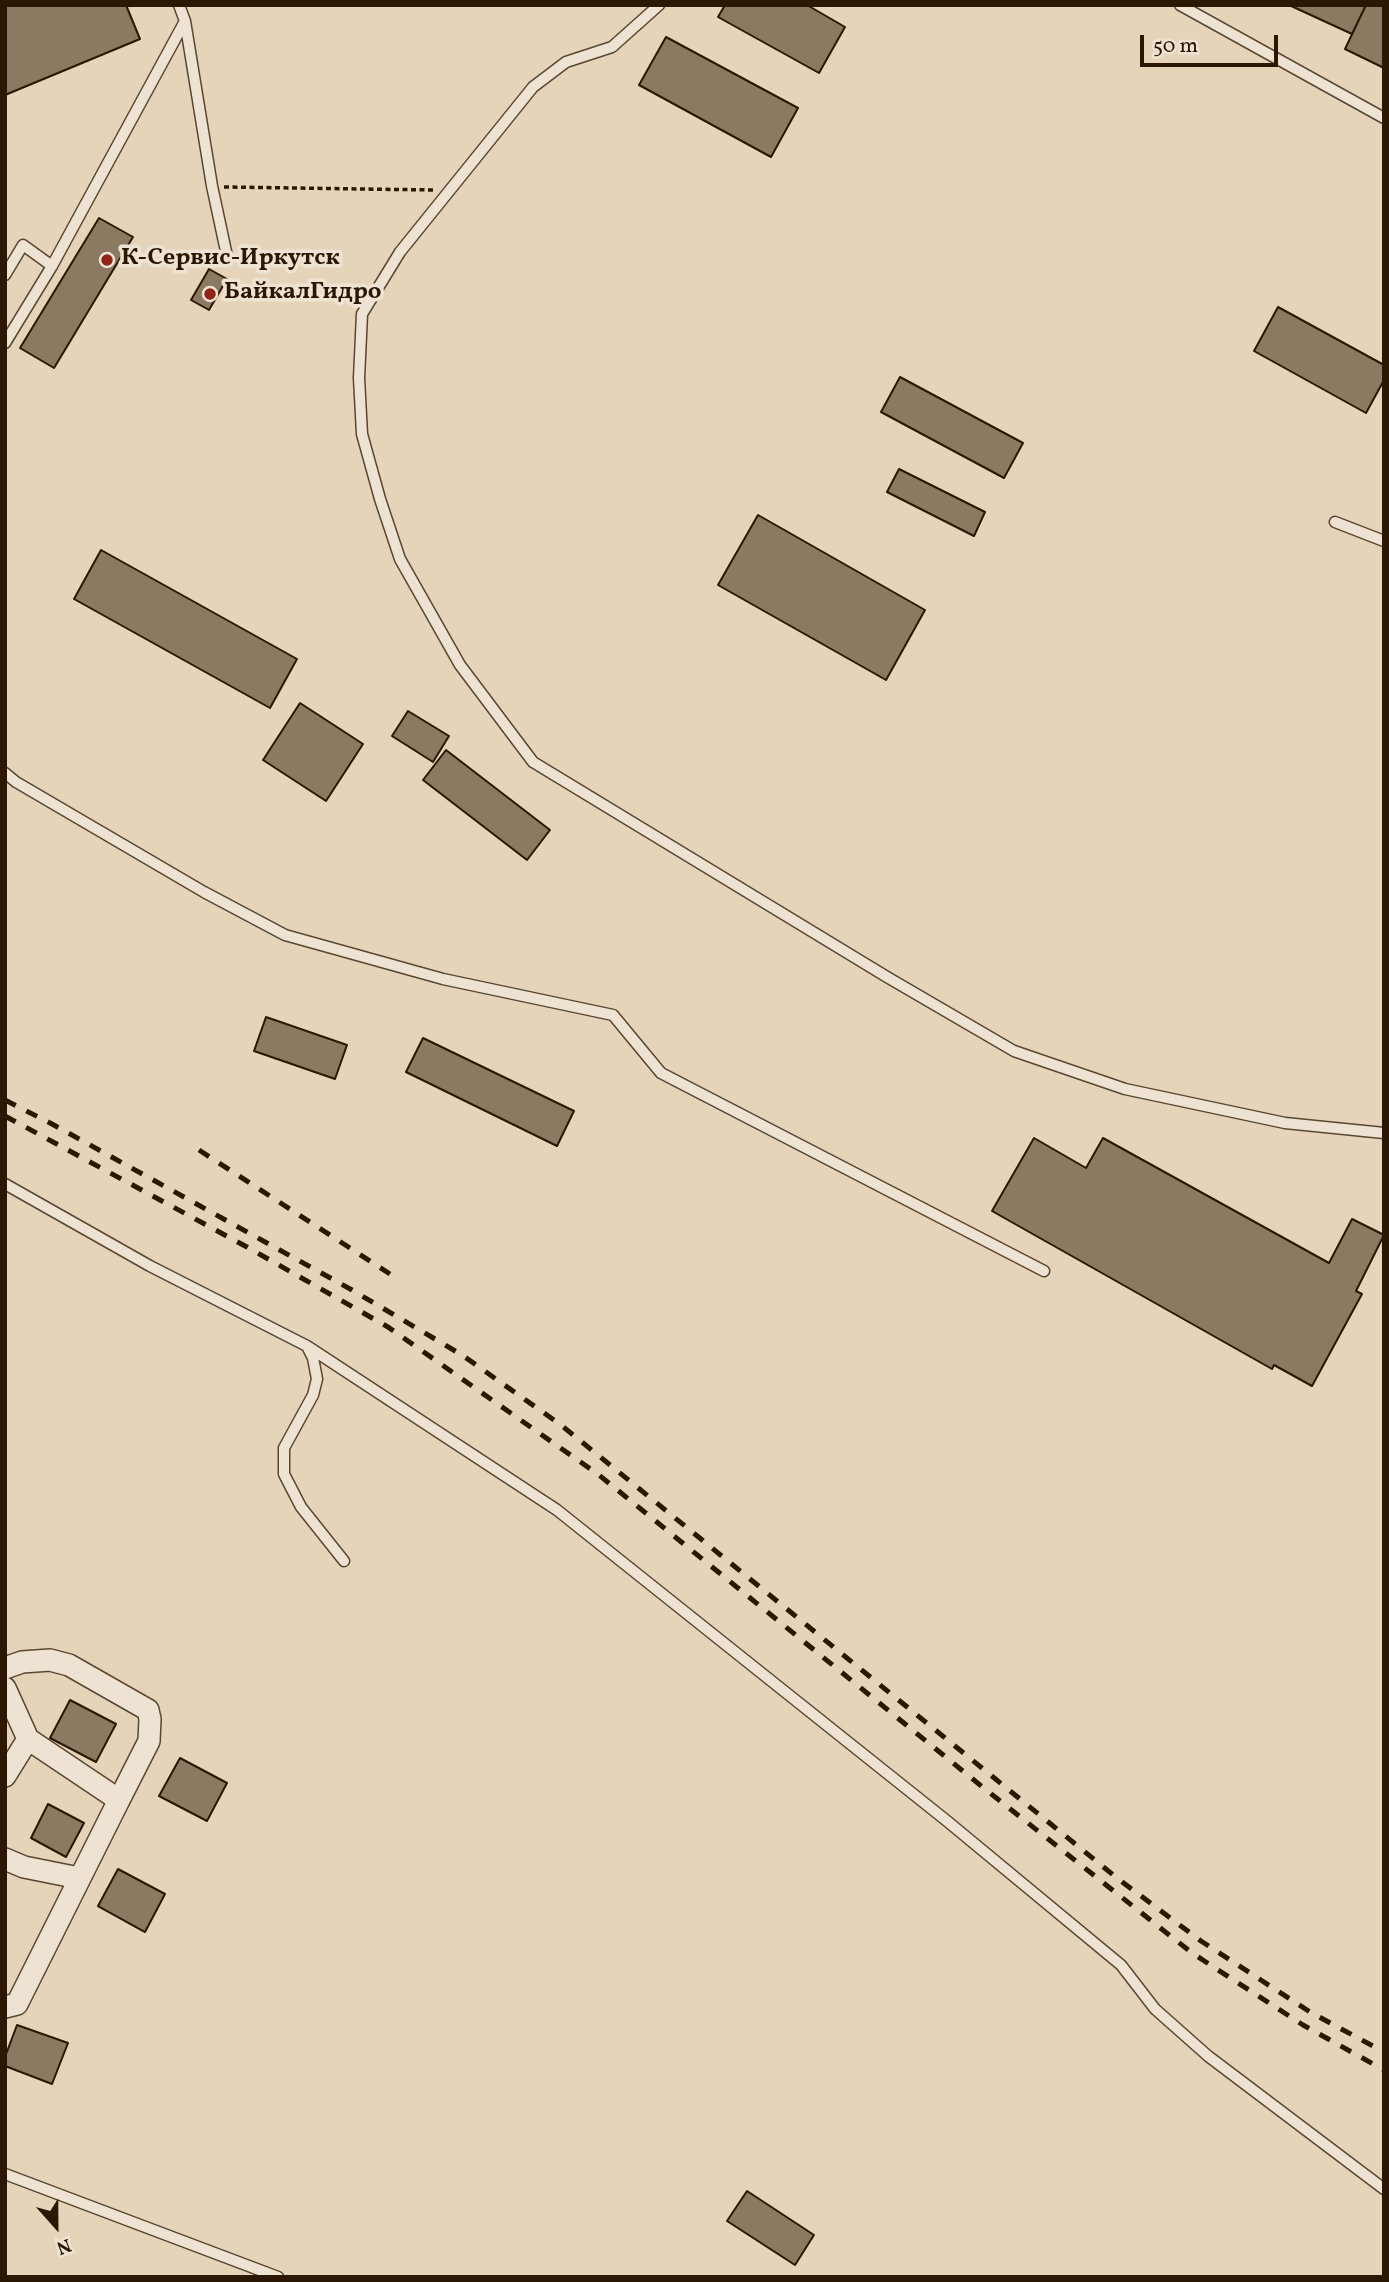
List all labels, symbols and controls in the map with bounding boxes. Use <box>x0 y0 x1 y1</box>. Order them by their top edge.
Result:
scale bar <box>1144 21 1282 65</box>
text: 50 m <box>1153 32 1198 61</box>
place label: К-Сервис-Иркутск <box>121 246 340 274</box>
marker: К-Сервис-Иркутск <box>99 252 115 268</box>
place label: БайкалГидро <box>224 280 382 308</box>
marker: БайкалГидро <box>202 286 218 302</box>
north arrow <box>21 2191 91 2261</box>
text: N <box>52 2231 75 2260</box>

